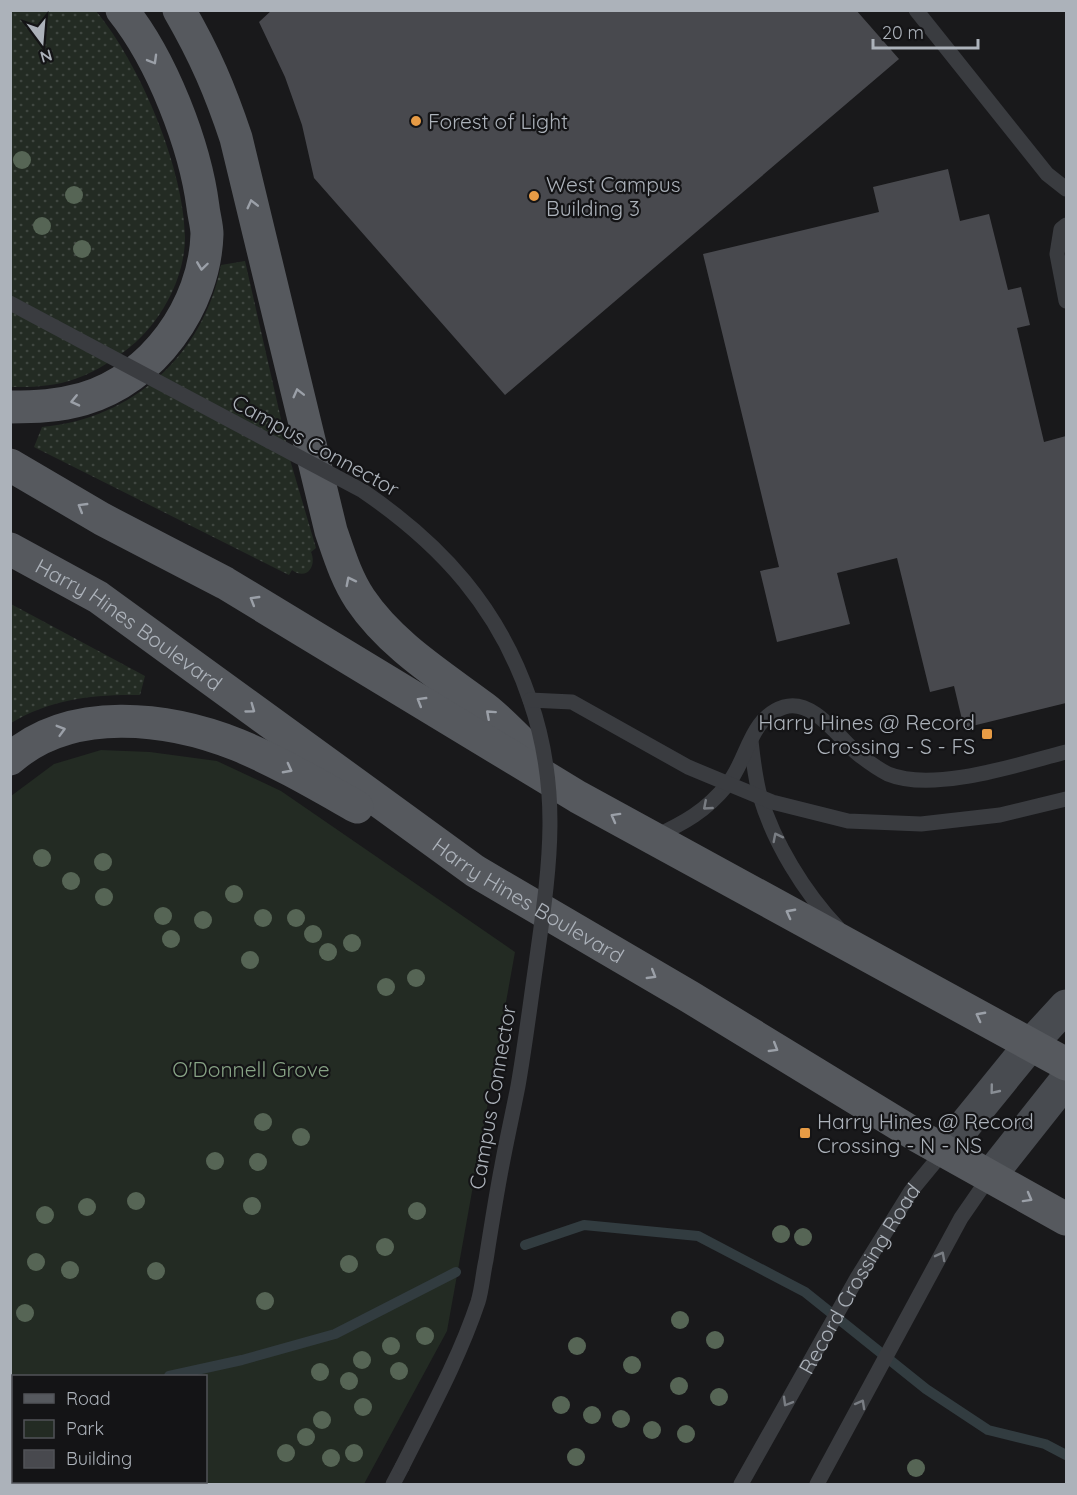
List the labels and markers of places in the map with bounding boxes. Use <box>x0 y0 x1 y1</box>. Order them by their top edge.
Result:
place label: Forest of Light <box>428 108 568 134</box>
marker: Forest of Light <box>409 114 423 128</box>
place label: West Campus Building 3 <box>546 171 681 221</box>
marker: West Campus Building 3 <box>527 189 541 203</box>
place label: Harry Hines @ Record Crossing - S - FS <box>758 709 975 759</box>
marker: Harry Hines @ Record Crossing - S - FS <box>980 727 994 741</box>
place label: Harry Hines @ Record Crossing - N - NS <box>817 1108 1034 1158</box>
marker: Harry Hines @ Record Crossing - N - NS <box>798 1126 812 1140</box>

